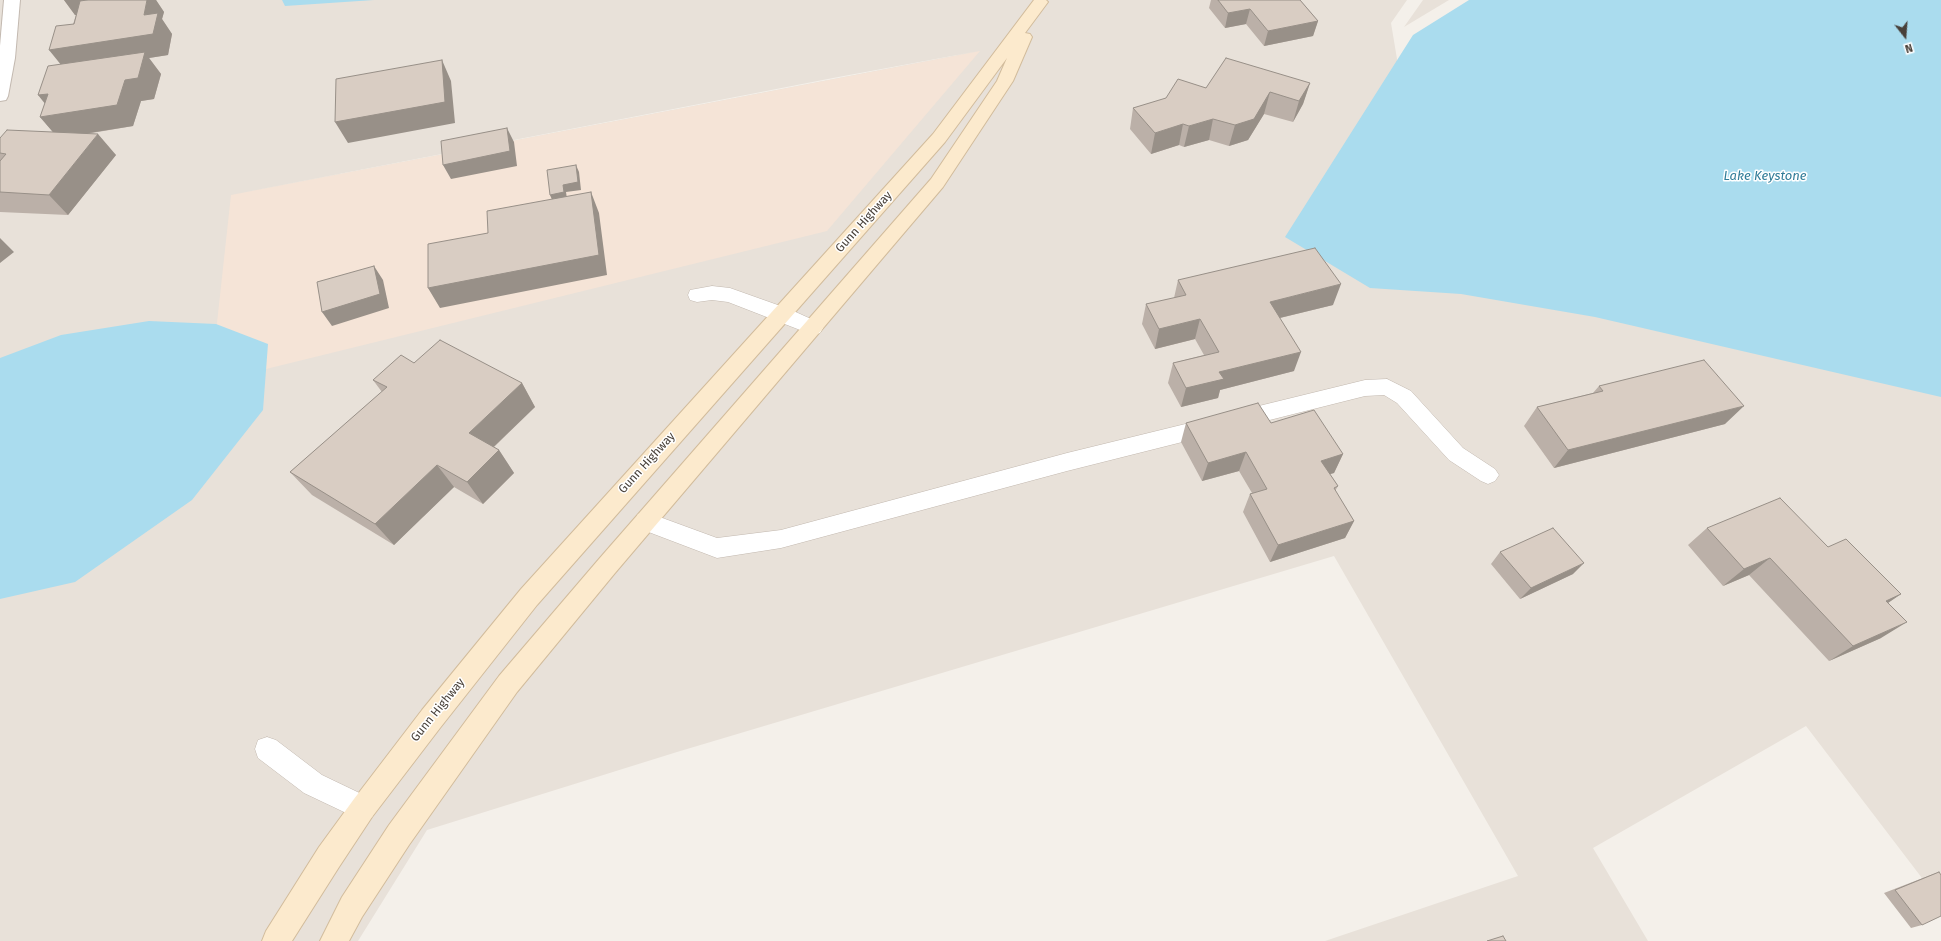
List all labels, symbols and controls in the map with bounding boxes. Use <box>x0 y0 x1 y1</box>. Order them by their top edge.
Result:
north arrow <box>1885 16 1925 56</box>
text: N <box>1903 41 1914 55</box>
water label: Lake Keystone <box>1723 168 1807 184</box>
street label: Gunn Highway <box>833 188 895 256</box>
street label: Gunn Highway <box>616 429 678 497</box>
street label: Gunn Highway <box>408 675 468 745</box>

